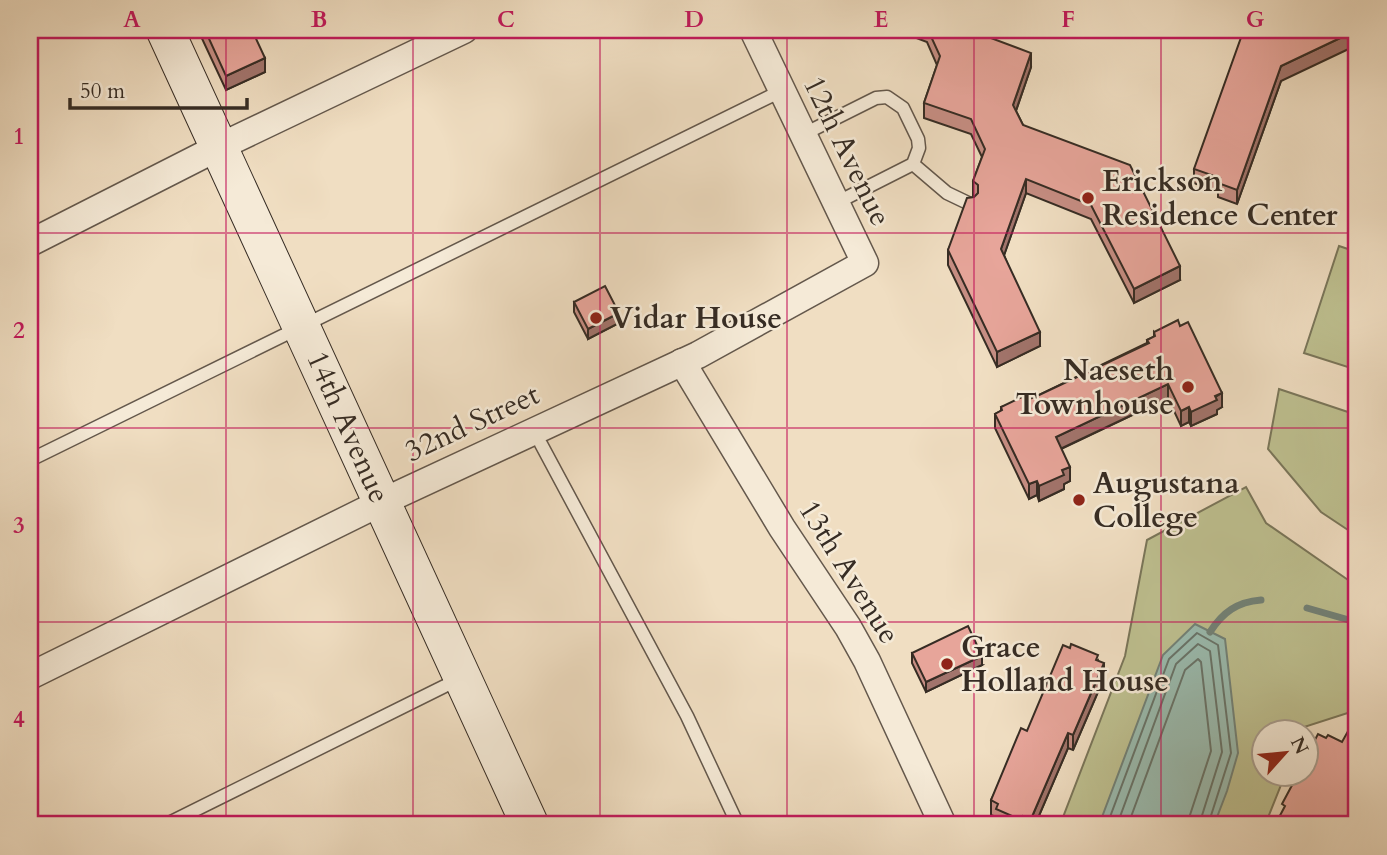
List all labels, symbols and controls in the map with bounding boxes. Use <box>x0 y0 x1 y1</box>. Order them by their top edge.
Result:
text: A <box>123 4 141 35</box>
text: B <box>311 4 327 35</box>
text: C <box>497 4 515 35</box>
text: D <box>684 4 704 35</box>
text: E <box>874 4 888 35</box>
text: F <box>1061 4 1075 35</box>
text: G <box>1246 4 1265 35</box>
scale bar <box>70 66 247 110</box>
street label: 12th Avenue <box>793 69 901 233</box>
text: 50 m <box>80 77 125 106</box>
text: 1 <box>13 121 25 152</box>
place label: Erickson Residence Center <box>1102 161 1339 236</box>
marker: Erickson Residence Center <box>1080 190 1096 206</box>
place label: Vidar House <box>610 298 782 339</box>
marker: Vidar House <box>588 310 604 326</box>
text: 2 <box>13 315 25 346</box>
street label: 14th Avenue <box>296 345 400 509</box>
place label: Naeseth Townhouse <box>1016 350 1174 425</box>
street label: 32nd Street <box>398 374 546 472</box>
marker: Naeseth Townhouse <box>1180 379 1196 395</box>
place label: Augustana College <box>1093 463 1240 538</box>
street label: 13th Avenue <box>789 492 909 652</box>
marker: Augustana College <box>1071 492 1087 508</box>
text: 3 <box>13 510 25 541</box>
place label: Grace Holland House <box>961 627 1169 702</box>
marker: Grace Holland House <box>939 656 955 672</box>
text: 4 <box>13 704 25 735</box>
north arrow <box>1250 718 1320 788</box>
text: N <box>1284 732 1315 759</box>

